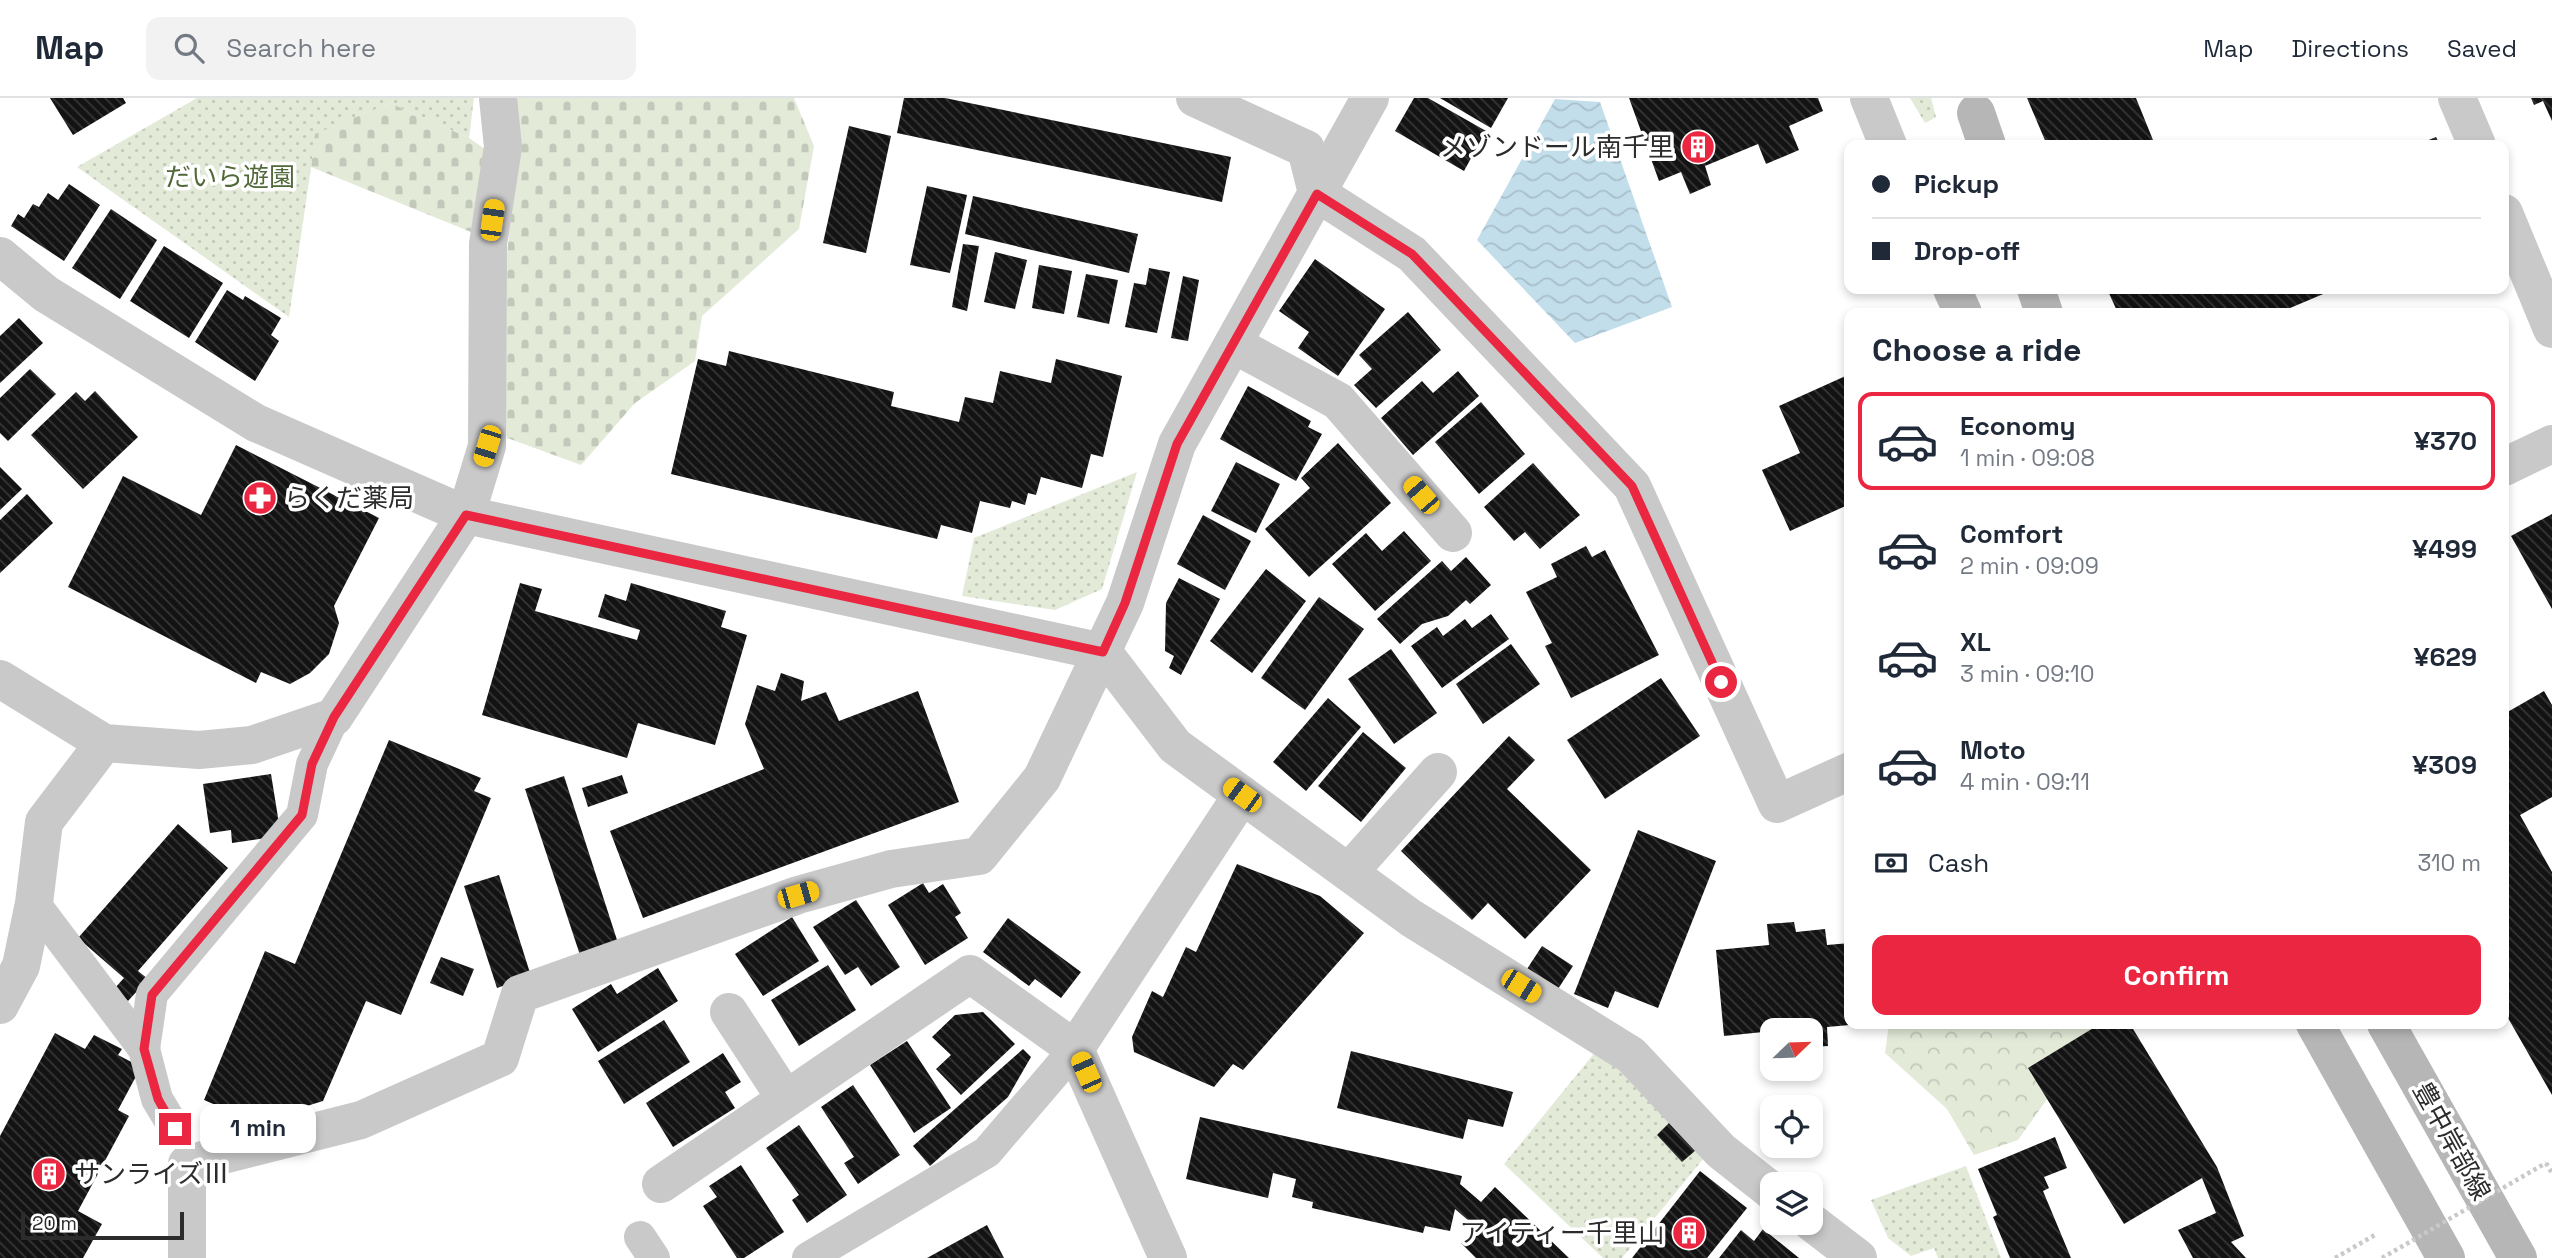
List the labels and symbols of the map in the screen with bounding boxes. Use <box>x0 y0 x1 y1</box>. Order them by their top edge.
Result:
building icon: メゾンドール南千里 <box>1679 128 1717 166</box>
place label: メゾンドール南千里 <box>1440 130 1674 164</box>
park label: だいら遊園 <box>165 160 295 194</box>
car <box>479 198 506 242</box>
car <box>471 423 504 469</box>
car <box>1400 472 1443 518</box>
pharmacy icon: らくだ薬局 <box>241 479 279 517</box>
place label: らくだ薬局 <box>284 481 414 515</box>
route start <box>1705 666 1737 698</box>
car <box>1219 774 1266 816</box>
car <box>775 879 822 911</box>
car <box>1498 966 1545 1006</box>
north arrow <box>1760 1018 1824 1082</box>
car <box>1068 1049 1105 1095</box>
street label: 豊中岸部線 <box>2406 1076 2498 1206</box>
callout: 1 min <box>200 1104 315 1154</box>
route end <box>159 1113 191 1145</box>
building icon: サンライズⅢ <box>30 1155 68 1193</box>
place label: サンライズⅢ <box>74 1157 229 1191</box>
scale bar <box>21 1209 184 1241</box>
building icon: アイティー千里山 <box>1670 1214 1708 1252</box>
place label: アイティー千里山 <box>1459 1216 1664 1250</box>

